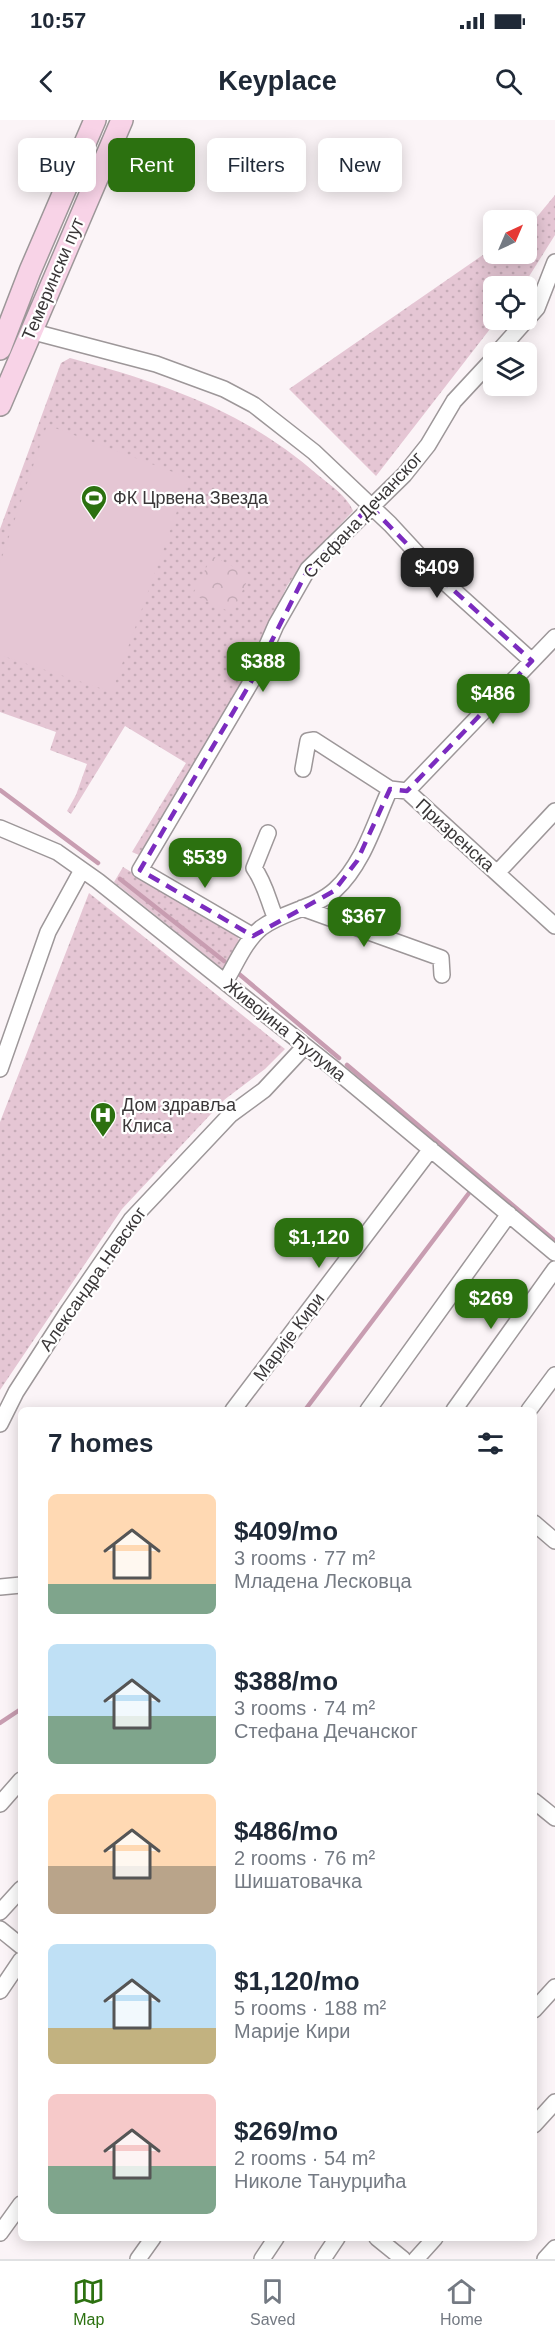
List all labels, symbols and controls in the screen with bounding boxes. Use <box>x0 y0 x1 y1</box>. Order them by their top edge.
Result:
text: 10:57 <box>30 8 86 33</box>
icon: back <box>30 65 63 98</box>
icon: search <box>492 65 525 98</box>
text: Keyplace <box>218 66 337 96</box>
chip: Buy <box>18 138 96 192</box>
chip: Rent <box>108 138 195 192</box>
chip: Filters <box>207 138 306 192</box>
chip: New <box>318 138 402 192</box>
north arrow <box>483 210 537 264</box>
map controls <box>483 210 537 396</box>
street label: Темерински пут <box>18 215 88 343</box>
button: locate <box>483 276 537 330</box>
button: layers <box>483 342 537 396</box>
street label: Стефана Дечанског <box>299 447 427 582</box>
sports icon: ФК Црвена Звезда <box>79 483 109 521</box>
place label: ФК Црвена Звезда <box>113 488 269 508</box>
pin: $409 <box>401 548 473 599</box>
text: $409 <box>415 556 459 578</box>
pin: $388 <box>227 642 299 693</box>
text: $388 <box>241 650 285 672</box>
pin: $486 <box>457 674 529 725</box>
text: $486 <box>471 682 515 704</box>
street label: Призренска <box>412 795 499 876</box>
pin: $539 <box>169 838 241 889</box>
text: $539 <box>183 846 227 868</box>
pin: $367 <box>328 897 400 948</box>
text: $367 <box>342 905 386 927</box>
street label: Живојина Ћулума <box>220 975 351 1086</box>
place label: Дом здравља Клиса <box>122 1095 237 1136</box>
hospital icon: Дом здравља Клиса <box>88 1100 118 1138</box>
street label: Александра Невског <box>36 1203 151 1355</box>
pin: $1,120 <box>270 1218 368 1269</box>
text: $1,120 <box>288 1226 350 1248</box>
pin: $269 <box>455 1279 527 1330</box>
text: $269 <box>469 1287 513 1309</box>
street label: Марије Кири <box>249 1289 329 1385</box>
icon: filters <box>474 1427 507 1460</box>
text: 7 homes <box>48 1428 154 1458</box>
text: $409/mo <box>234 1516 338 1546</box>
icon: home <box>96 1518 168 1590</box>
text: 3 rooms · 77 m² <box>234 1547 375 1569</box>
text: Младена Лесковца <box>234 1570 412 1592</box>
text: $388/mo <box>234 1666 338 1696</box>
icon: home <box>96 1668 168 1740</box>
text: 3 rooms · 74 m² <box>234 1697 375 1719</box>
text: Стефана Дечанског <box>234 1720 418 1742</box>
text: $486/mo <box>234 1816 338 1846</box>
icon: home <box>96 1818 168 1890</box>
text: 2 rooms · 76 m² <box>234 1847 375 1869</box>
text: Шишатовачка <box>234 1870 362 1892</box>
text: $1,120/mo <box>234 1966 360 1996</box>
icon: home <box>96 1968 168 2040</box>
text: 5 rooms · 188 m² <box>234 1997 386 2019</box>
text: Марије Кири <box>234 2020 351 2042</box>
text: $269/mo <box>234 2116 338 2146</box>
icon: home <box>96 2118 168 2190</box>
text: 2 rooms · 54 m² <box>234 2147 375 2169</box>
text: Николе Танурџића <box>234 2170 406 2192</box>
tab: Map <box>72 2275 105 2329</box>
tab: Saved <box>250 2275 295 2329</box>
tab: Home <box>440 2275 483 2329</box>

